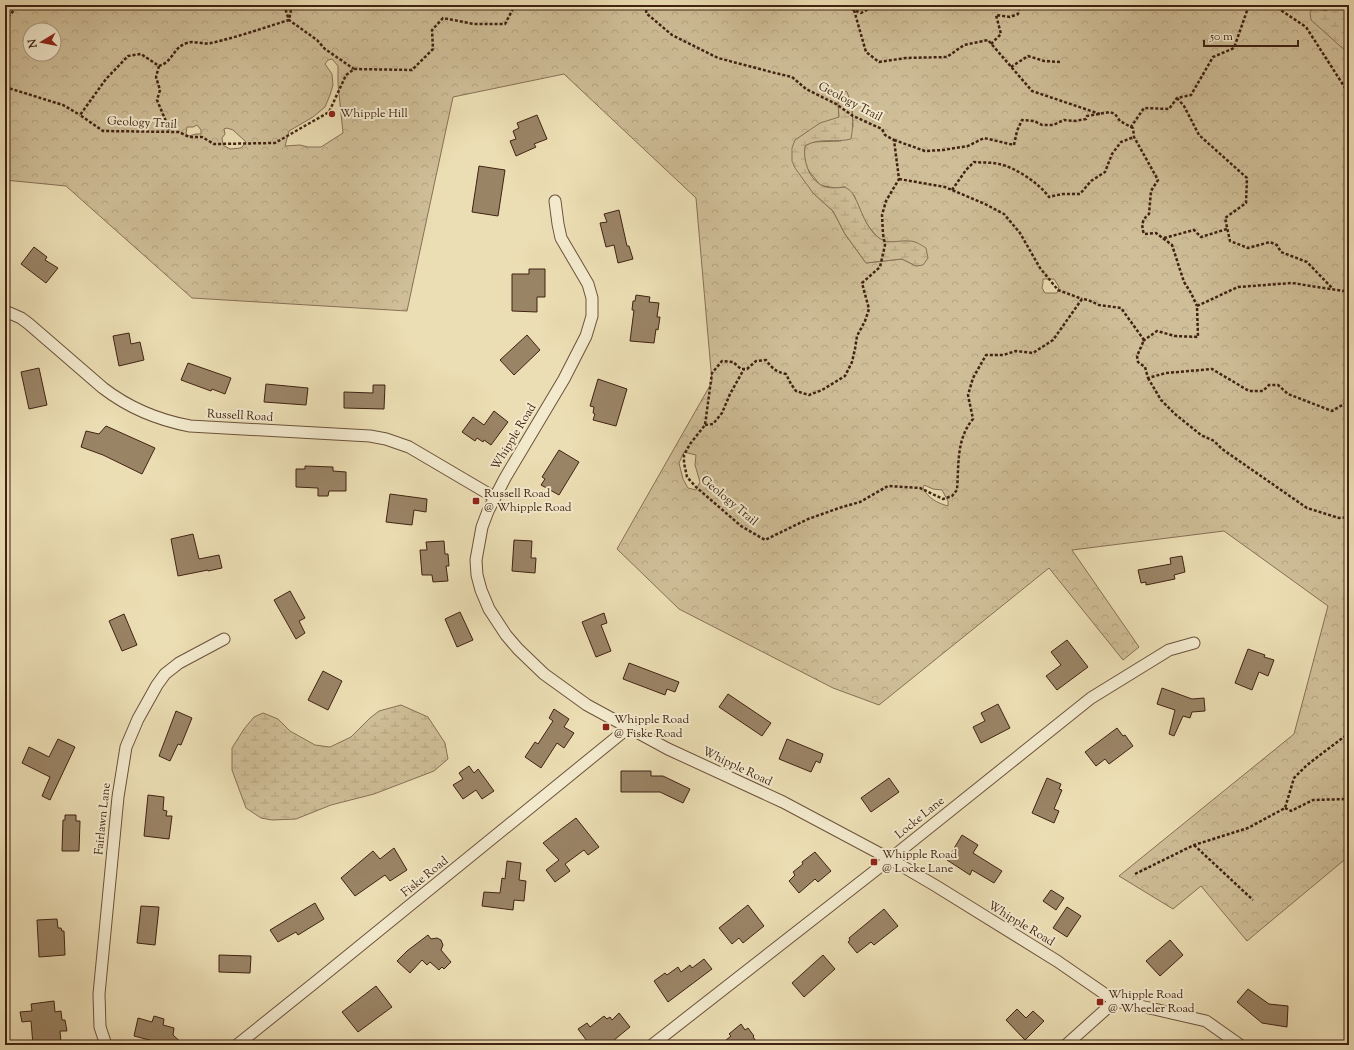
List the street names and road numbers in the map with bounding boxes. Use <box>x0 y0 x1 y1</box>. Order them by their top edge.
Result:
street label: Geology Trail <box>815 78 886 127</box>
street label: Geology Trail <box>106 112 178 134</box>
street label: Whipple Road <box>487 400 541 474</box>
street label: Russell Road <box>206 405 274 427</box>
street label: Geology Trail <box>696 472 762 531</box>
street label: Whipple Road <box>699 743 775 791</box>
street label: Fairlawn Lane <box>90 782 116 856</box>
street label: Locke Lane <box>891 792 949 844</box>
street label: Fiske Road <box>398 852 453 902</box>
street label: Whipple Road <box>984 897 1058 951</box>

